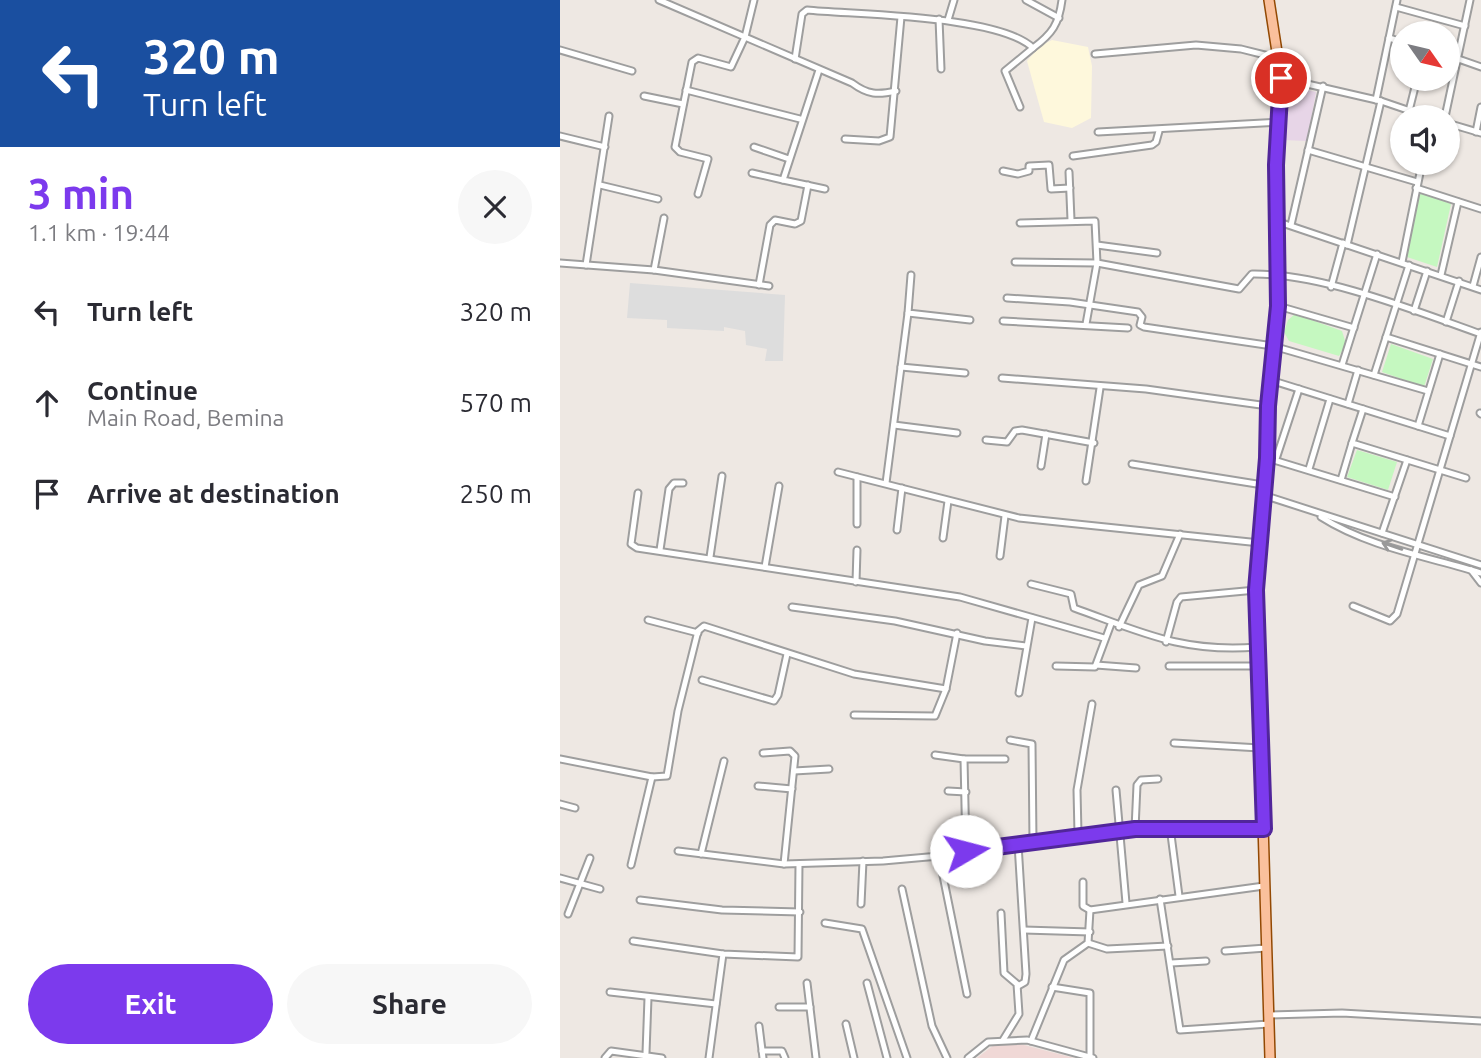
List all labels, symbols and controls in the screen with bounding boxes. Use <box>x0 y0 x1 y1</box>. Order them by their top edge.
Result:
north arrow <box>1390 21 1460 91</box>
map controls <box>1390 21 1460 175</box>
icon: left <box>28 28 119 119</box>
text: 320 m <box>143 28 280 83</box>
pin <box>1251 48 1311 108</box>
icon: arrive <box>1262 59 1300 97</box>
text: Turn left <box>143 86 267 122</box>
button: sound <box>1390 105 1460 175</box>
text: 3 min <box>28 170 134 217</box>
button: close <box>458 170 532 244</box>
text: 1.1 km · 19:44 <box>28 220 170 245</box>
icon: left <box>28 293 66 331</box>
text: Turn left <box>87 297 193 326</box>
text: 320 m <box>460 297 532 326</box>
text: Continue <box>87 376 198 405</box>
icon: ahead <box>28 384 66 422</box>
text: 570 m <box>460 388 532 417</box>
text: Main Road, Bemina <box>87 405 284 430</box>
icon: arrive <box>28 475 66 513</box>
text: Arrive at destination <box>87 479 340 508</box>
text: 250 m <box>460 479 532 508</box>
one-way arrow <box>1382 539 1404 551</box>
position arrow <box>929 814 1003 888</box>
button: Exit <box>28 964 273 1044</box>
button: Share <box>287 964 532 1044</box>

